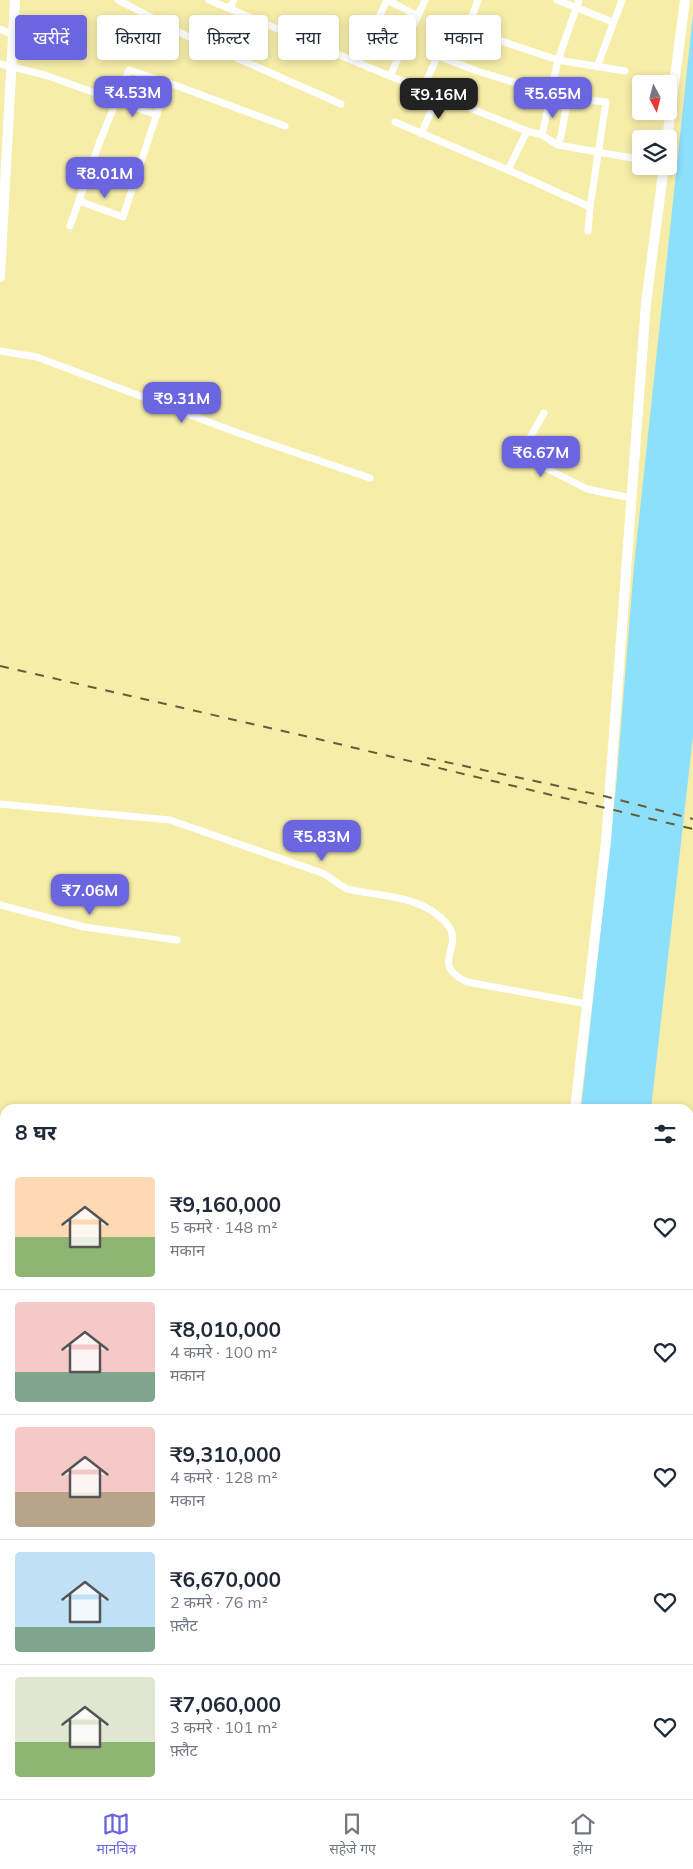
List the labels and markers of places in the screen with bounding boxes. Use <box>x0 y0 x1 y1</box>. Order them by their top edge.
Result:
pin: ₹4.53M <box>92 76 174 118</box>
pin: ₹5.65M <box>512 76 594 119</box>
pin: ₹9.16M <box>398 78 480 120</box>
pin: ₹8.01M <box>64 156 146 199</box>
pin: ₹9.31M <box>141 382 223 424</box>
pin: ₹6.67M <box>500 436 582 478</box>
pin: ₹5.83M <box>281 820 363 862</box>
pin: ₹7.06M <box>49 874 131 916</box>

